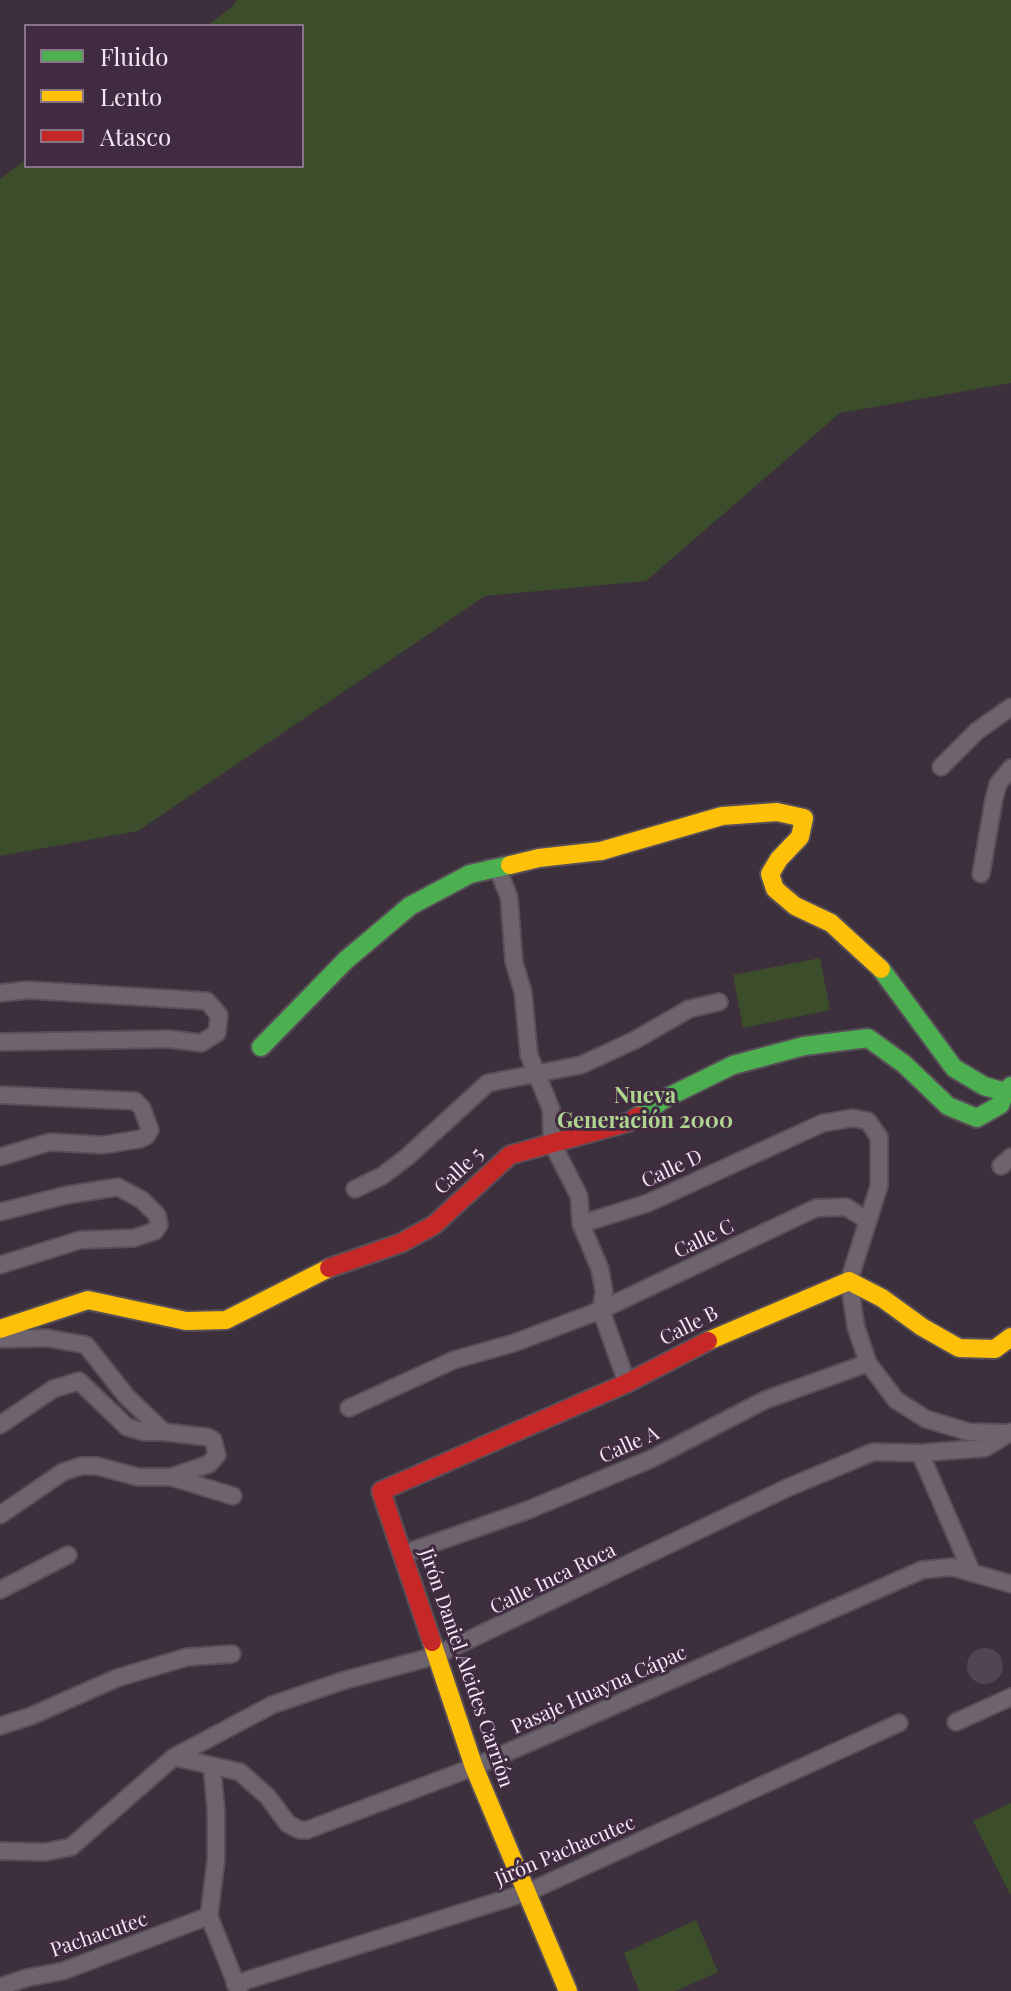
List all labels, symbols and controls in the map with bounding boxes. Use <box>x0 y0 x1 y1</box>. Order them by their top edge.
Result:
legend <box>24 24 304 168</box>
text: Fluido <box>100 40 168 72</box>
text: Lento <box>100 80 162 112</box>
text: Atasco <box>100 120 171 152</box>
district label: Nueva Generación 2000 <box>557 1083 733 1134</box>
street label: Calle 5 <box>429 1142 489 1200</box>
street label: Calle D <box>638 1144 706 1194</box>
street label: Calle C <box>670 1214 738 1264</box>
street label: Calle B <box>656 1301 722 1351</box>
street label: Calle A <box>595 1421 663 1469</box>
street label: Calle Inca Roca <box>486 1538 620 1620</box>
street label: Jirón Daniel Alcides Carrión <box>414 1545 518 1791</box>
street label: Pasaje Huayna Cápac <box>508 1641 690 1739</box>
street label: Jirón Pachacutec <box>491 1811 639 1891</box>
street label: Pachacutec <box>47 1907 151 1963</box>

